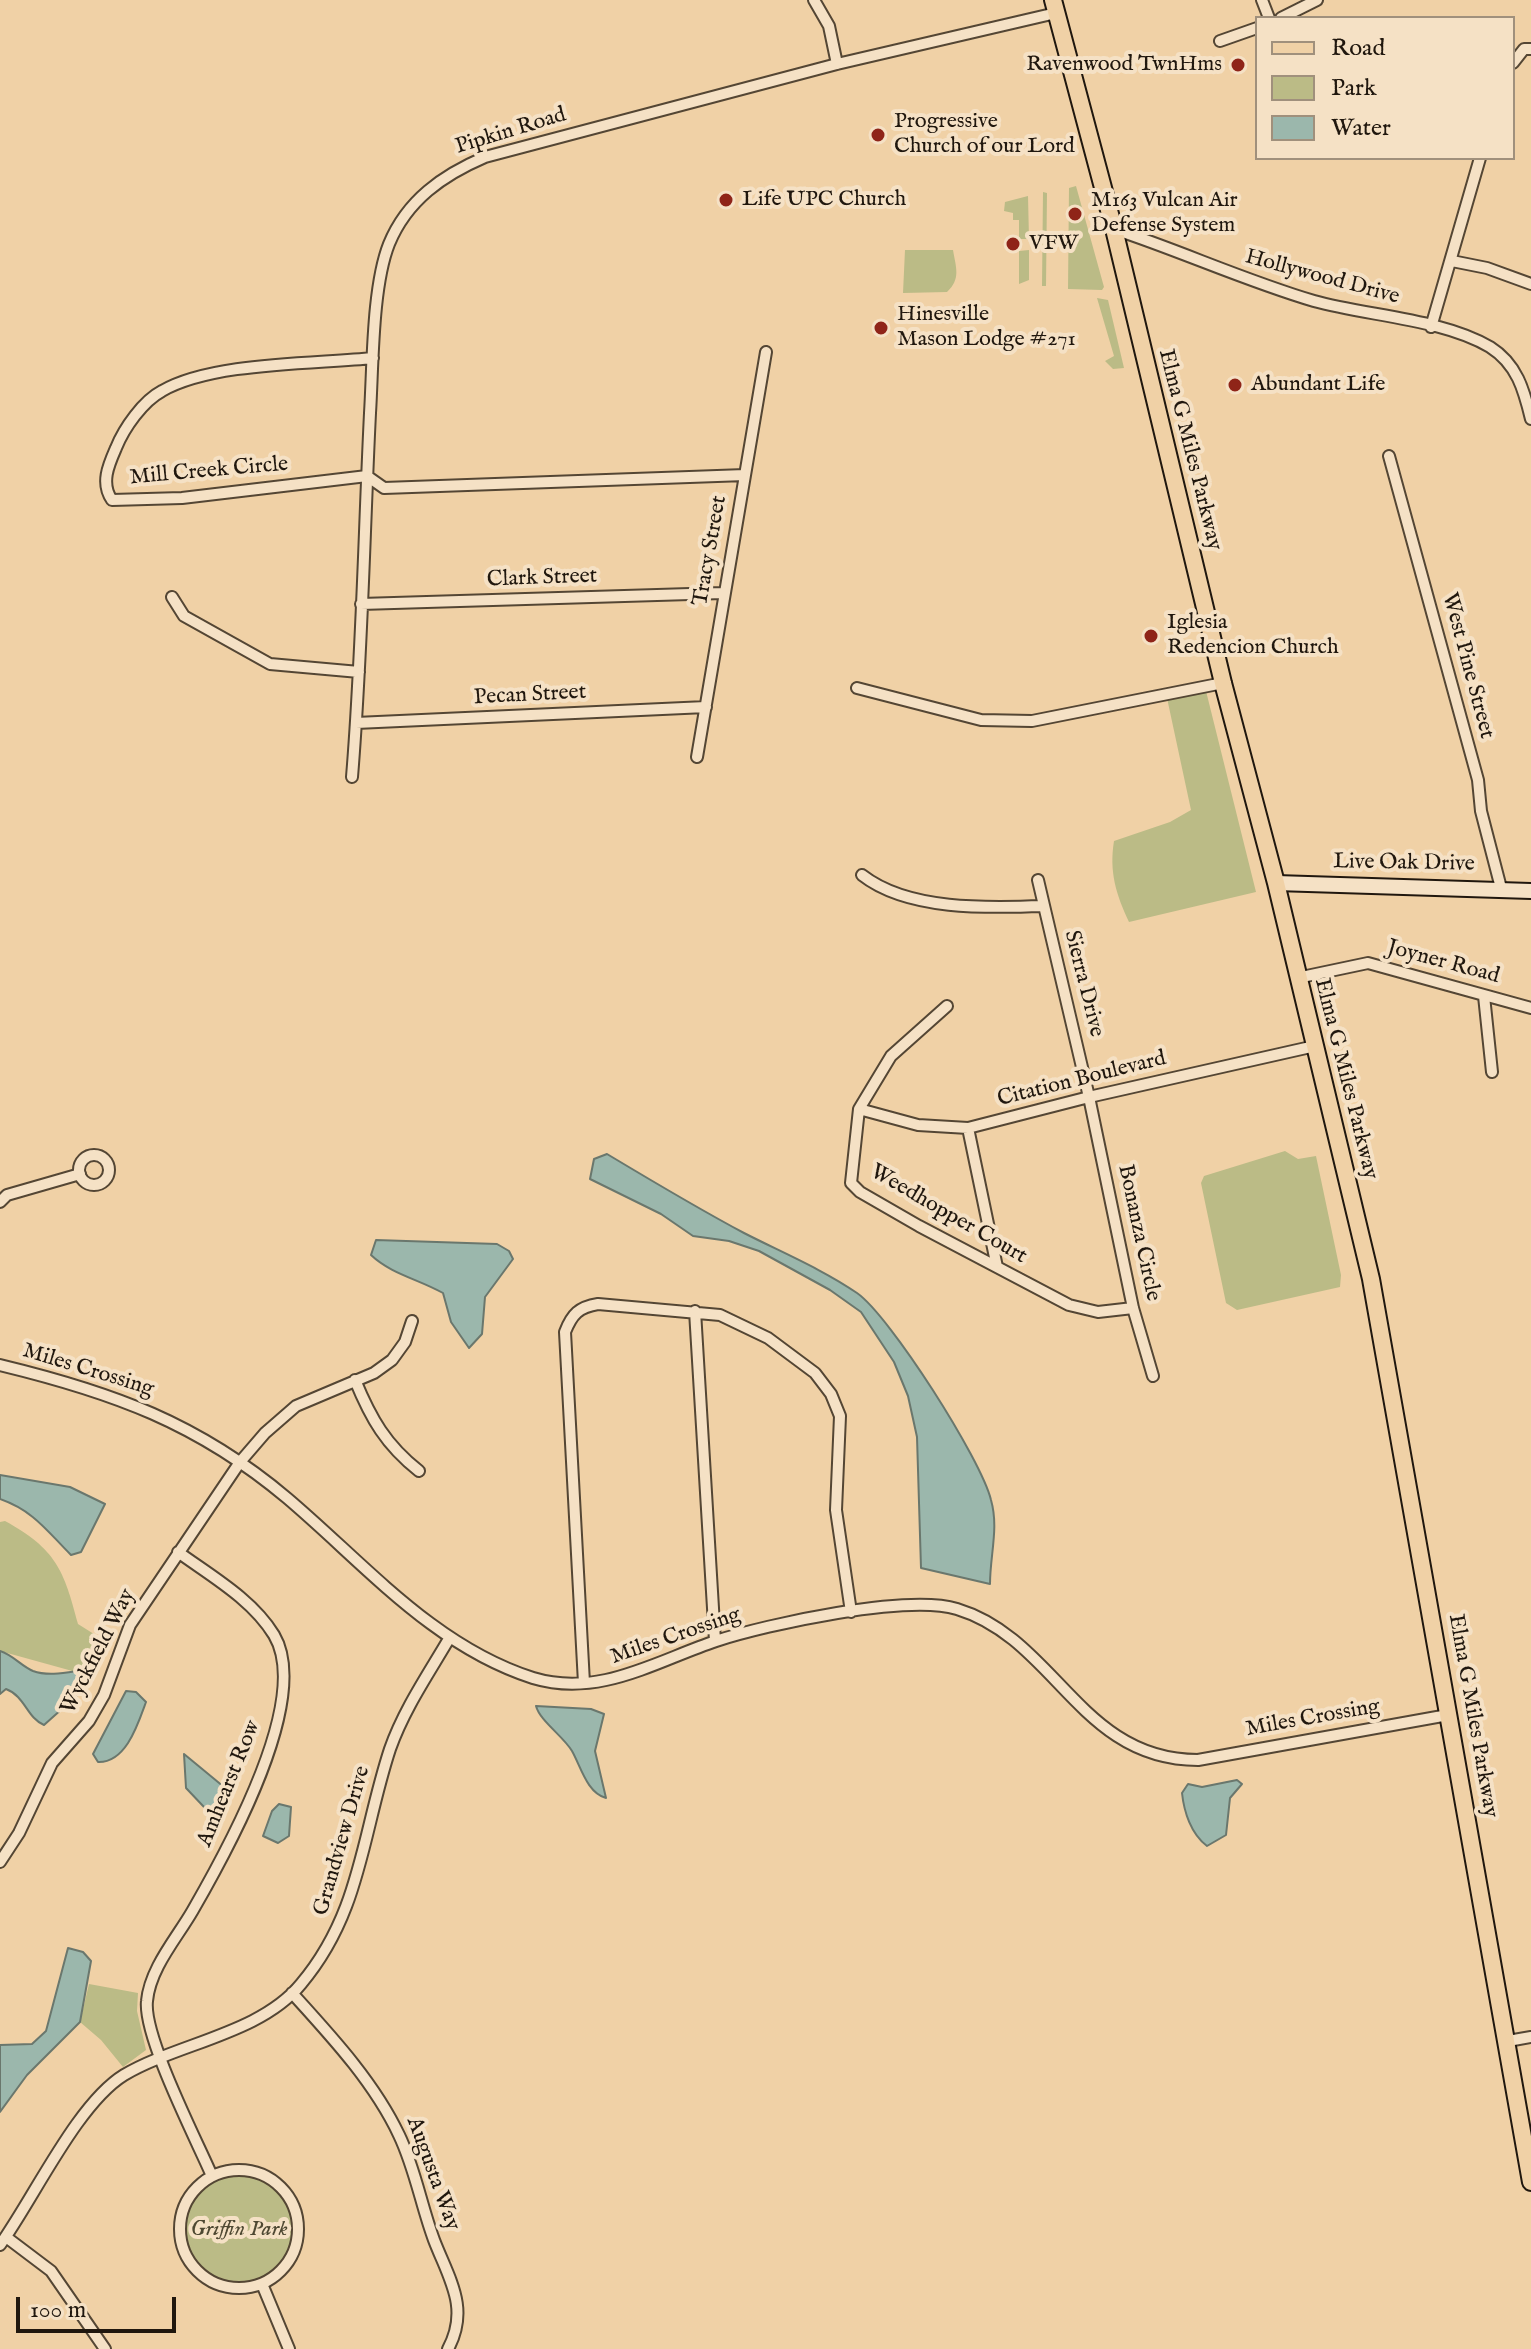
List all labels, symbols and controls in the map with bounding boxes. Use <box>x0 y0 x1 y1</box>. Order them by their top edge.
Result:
legend <box>1255 16 1515 160</box>
text: Road <box>1331 33 1385 64</box>
place label: Ravenwood TwnHms <box>1026 52 1222 78</box>
marker: Ravenwood TwnHms <box>1229 56 1247 74</box>
text: Park <box>1331 73 1377 104</box>
street label: Pipkin Road <box>452 103 570 161</box>
place label: Progressive Church of our Lord <box>894 109 1075 160</box>
text: Water <box>1331 113 1391 144</box>
marker: Progressive Church of our Lord <box>869 126 887 144</box>
place label: Life UPC Church <box>742 187 906 213</box>
place label: M163 Vulcan Air Defense System <box>1091 188 1238 240</box>
marker: Life UPC Church <box>717 191 735 209</box>
marker: M163 Vulcan Air Defense System <box>1066 205 1084 223</box>
place label: VFW <box>1029 231 1078 257</box>
marker: VFW <box>1004 235 1022 253</box>
street label: Hollywood Drive <box>1242 245 1402 311</box>
place label: Hinesville Mason Lodge #271 <box>897 302 1076 354</box>
marker: Hinesville Mason Lodge #271 <box>872 319 890 337</box>
street label: Elma G Miles Parkway <box>1151 347 1227 553</box>
place label: Abundant Life <box>1251 372 1385 398</box>
marker: Abundant Life <box>1226 376 1244 394</box>
street label: Mill Creek Circle <box>129 452 289 492</box>
street label: Tracy Street <box>688 494 734 608</box>
street label: Clark Street <box>486 564 598 594</box>
street label: West Pine Street <box>1435 590 1499 742</box>
place label: Iglesia Redencion Church <box>1167 610 1339 662</box>
marker: Iglesia Redencion Church <box>1142 627 1160 645</box>
street label: Pecan Street <box>473 680 587 712</box>
street label: Live Oak Drive <box>1333 850 1475 878</box>
street label: Sierra Drive <box>1057 928 1109 1040</box>
street label: Joyner Road <box>1384 935 1502 991</box>
street label: Elma G Miles Parkway <box>1307 976 1383 1182</box>
street label: Citation Boulevard <box>995 1046 1169 1114</box>
street label: Weedhopper Court <box>865 1159 1031 1271</box>
street label: Bonanza Circle <box>1111 1162 1165 1304</box>
street label: Miles Crossing <box>19 1339 157 1403</box>
street label: Wyckfield Way <box>56 1585 142 1719</box>
street label: Miles Crossing <box>608 1602 744 1672</box>
street label: Elma G Miles Parkway <box>1441 1612 1503 1820</box>
street label: Miles Crossing <box>1244 1694 1382 1744</box>
street label: Amhearst Row <box>193 1717 267 1851</box>
street label: Grandview Drive <box>309 1763 377 1919</box>
street label: Augusta Way <box>399 2114 465 2234</box>
park label: Griffin Park <box>190 2217 288 2243</box>
scale bar <box>20 2281 180 2331</box>
text: 100 m <box>30 2295 86 2326</box>

